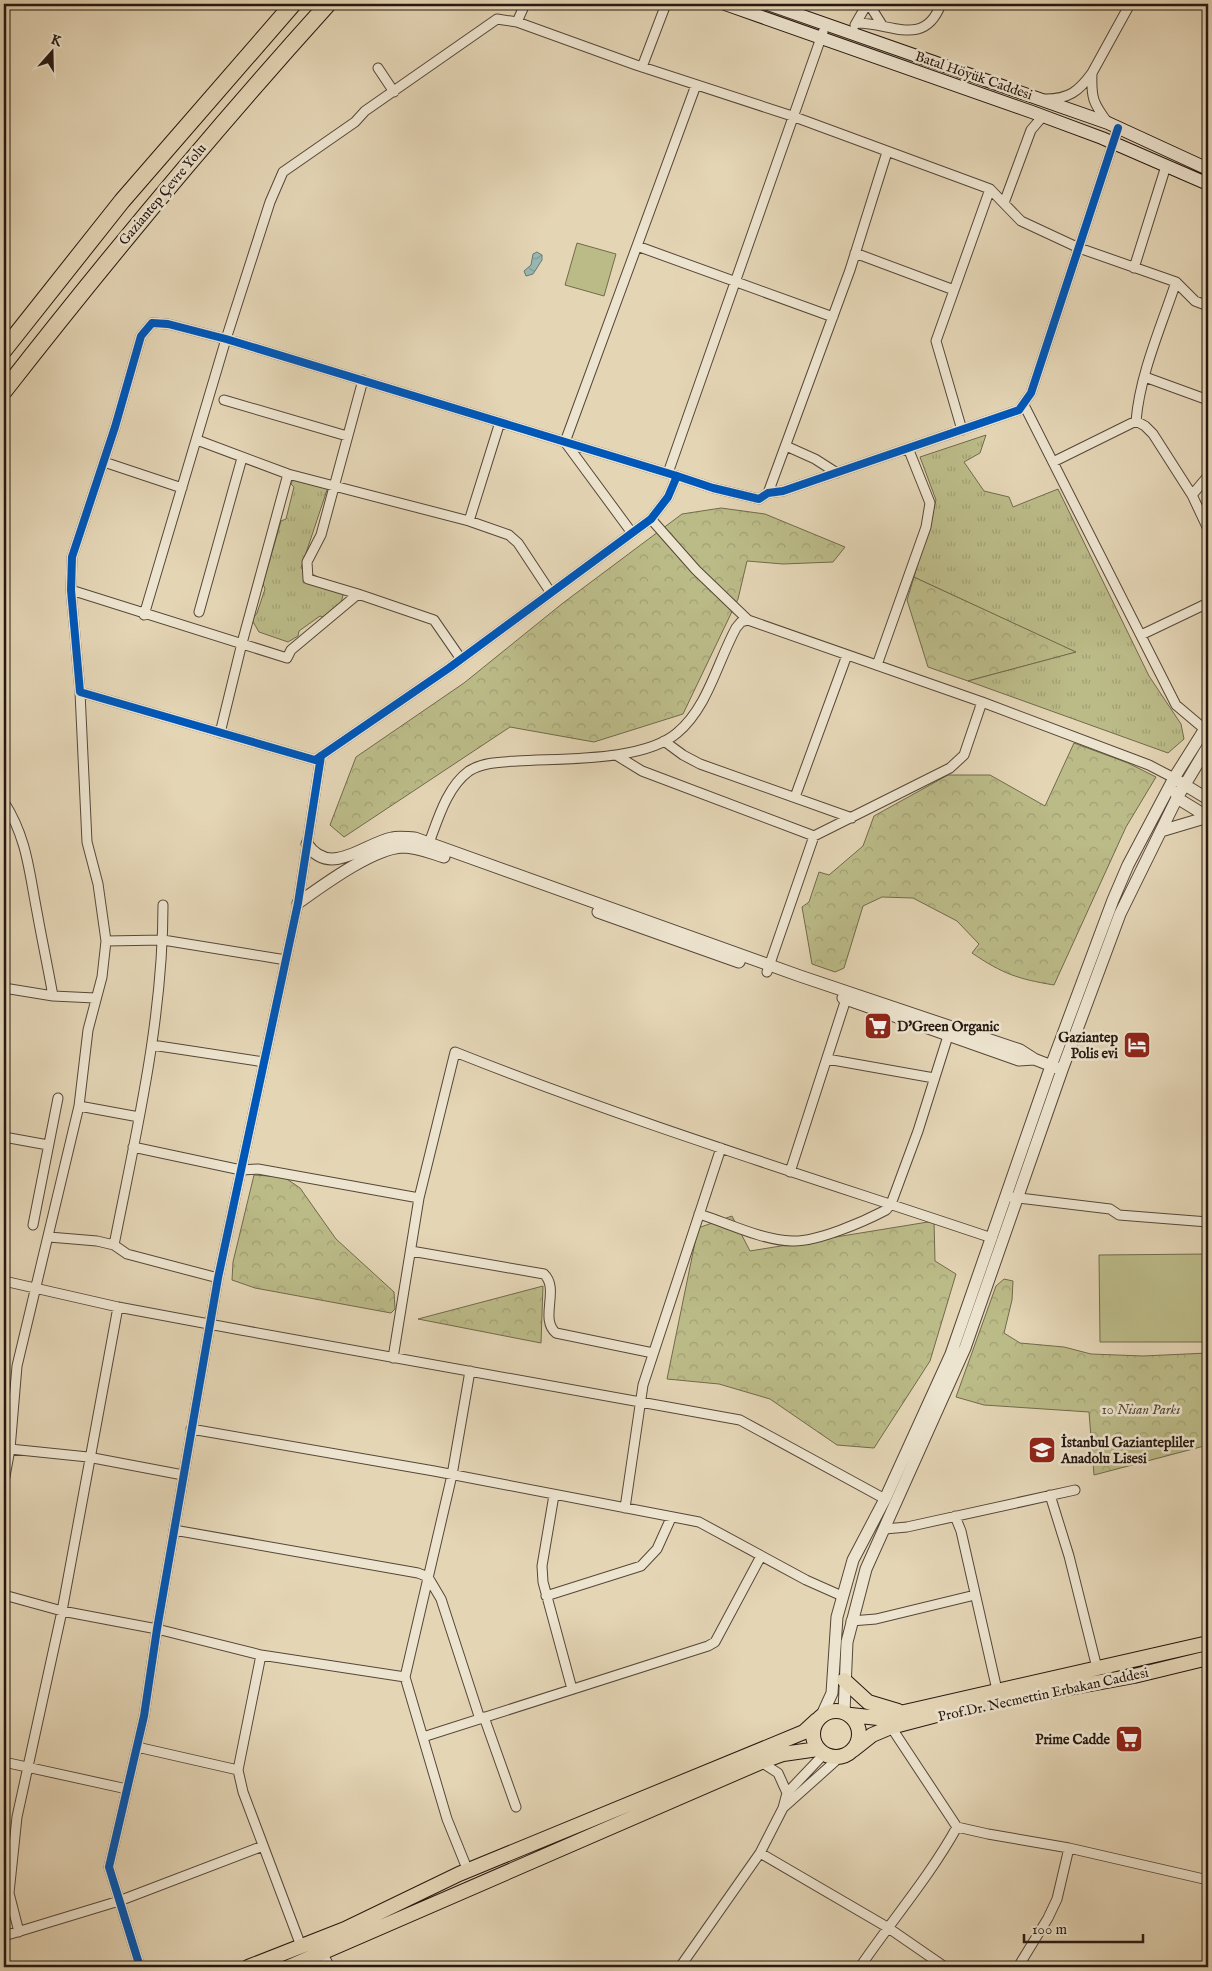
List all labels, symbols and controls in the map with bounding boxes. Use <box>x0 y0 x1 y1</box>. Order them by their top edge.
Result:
north arrow <box>28 28 78 78</box>
text: K <box>48 31 65 51</box>
street label: Batal Höyük Caddesi <box>913 47 1035 105</box>
street label: Gaziantep Çevre Yolu <box>115 140 211 249</box>
supermarket icon: D'Green Organic <box>863 1011 893 1041</box>
place label: D'Green Organic <box>897 1018 999 1036</box>
place label: Gaziantep Polis evi <box>1058 1029 1118 1063</box>
hotel icon: Gaziantep Polis evi <box>1122 1030 1152 1060</box>
park label: 10 Nisan Parkı <box>1102 1401 1180 1419</box>
place label: İstanbul Gaziantepliler Anadolu Lisesi <box>1060 1433 1195 1468</box>
school or university icon: İstanbul Gaziantepliler Anadolu Lisesi <box>1027 1435 1057 1465</box>
street label: Prof.Dr. Necmettin Erbakan Caddesi <box>936 1664 1150 1726</box>
supermarket icon: Prime Cadde <box>1114 1724 1144 1754</box>
place label: Prime Cadde <box>1035 1731 1111 1749</box>
scale bar <box>1024 1911 1143 1943</box>
text: 100 m <box>1032 1920 1068 1939</box>

